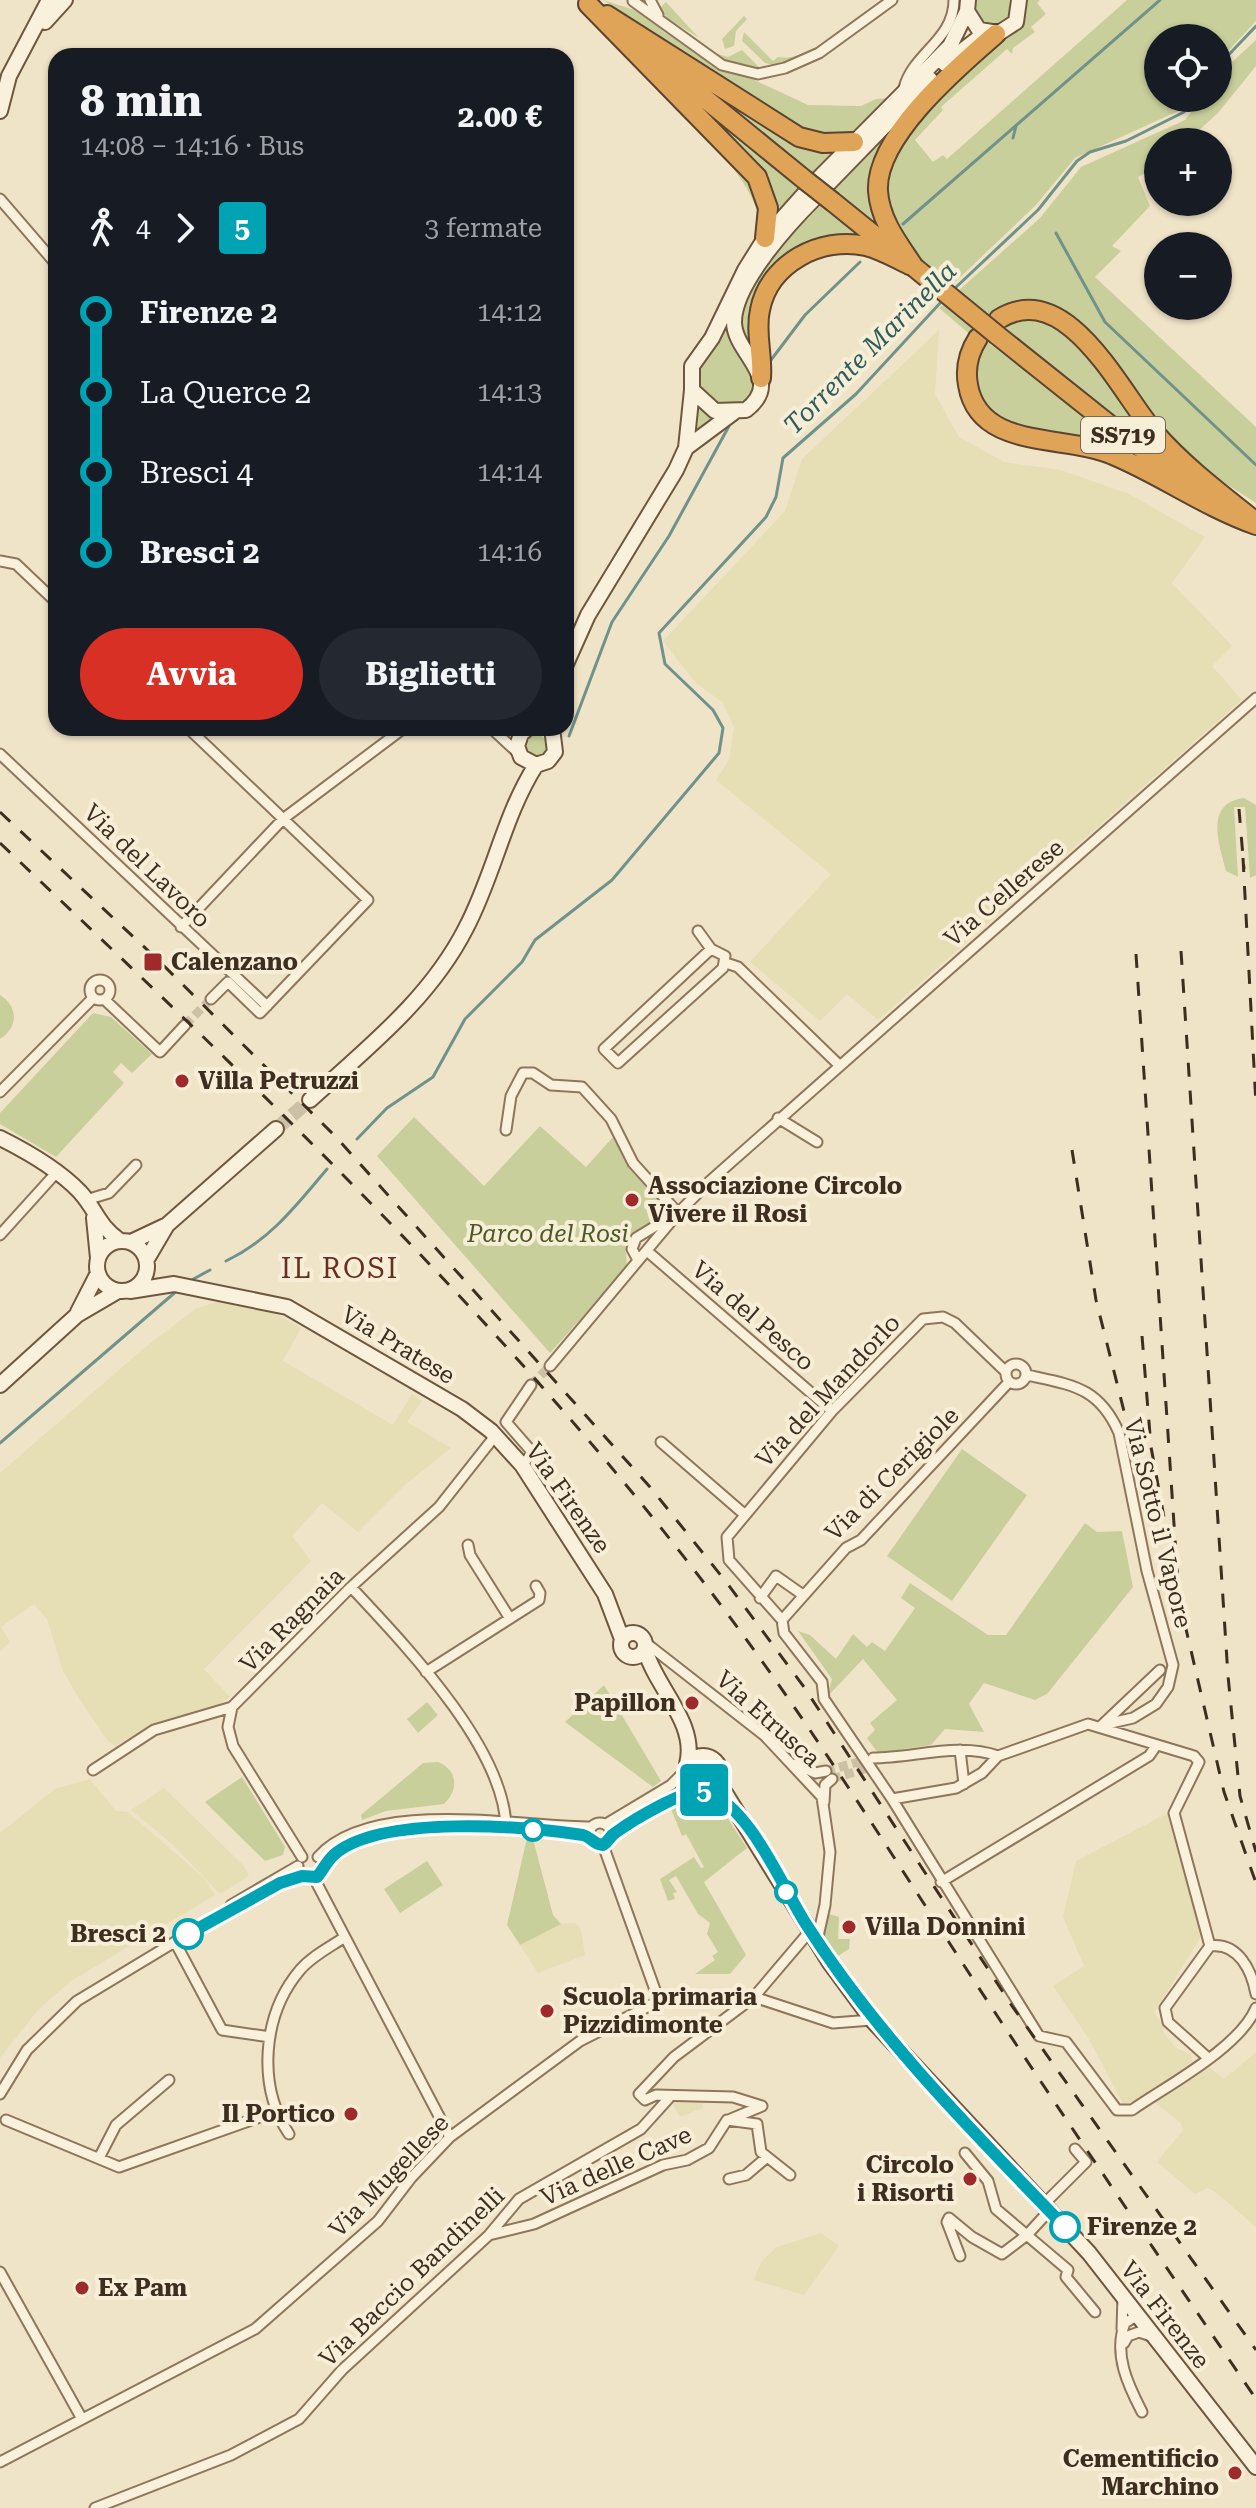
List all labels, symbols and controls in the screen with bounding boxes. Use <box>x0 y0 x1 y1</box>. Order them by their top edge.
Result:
map controls <box>1144 24 1232 320</box>
button: locate <box>1144 24 1232 112</box>
text: 8 min <box>80 75 202 127</box>
text: 2.00 € <box>458 99 542 134</box>
button: + <box>1144 128 1232 216</box>
text: 14:08 – 14:16 · Bus <box>80 131 304 161</box>
icon: walk <box>80 206 124 250</box>
icon: forward <box>163 206 207 250</box>
text: 5 <box>235 211 250 244</box>
text: 4 <box>136 213 151 243</box>
text: 3 fermate <box>425 213 542 243</box>
button: − <box>1144 232 1232 320</box>
water label: Torrente Marinella <box>778 256 962 440</box>
text: Firenze 2 <box>140 295 277 330</box>
text: 14:12 <box>477 297 542 327</box>
text: La Querce 2 <box>140 375 311 410</box>
text: 14:13 <box>477 377 542 407</box>
road number: SS719 <box>1081 417 1165 453</box>
text: Bresci 4 <box>140 455 253 490</box>
text: 14:14 <box>477 457 542 487</box>
text: Bresci 2 <box>140 535 260 570</box>
text: 14:16 <box>477 537 542 567</box>
button: Avvia <box>80 628 303 720</box>
button: Biglietti <box>319 628 542 720</box>
street label: Via del Lavoro <box>78 799 216 933</box>
street label: Via Cellerese <box>939 834 1069 952</box>
place label: Calenzano <box>171 948 298 976</box>
marker: Calenzano <box>142 951 164 973</box>
place label: Villa Petruzzi <box>198 1067 359 1095</box>
marker: Villa Petruzzi <box>173 1072 191 1090</box>
place label: Associazione Circolo Vivere il Rosi <box>648 1172 902 1228</box>
marker: Associazione Circolo Vivere il Rosi <box>623 1191 641 1209</box>
park label: Parco del Rosi <box>466 1220 629 1248</box>
district label: IL ROSI <box>281 1252 399 1285</box>
street label: Via del Pesco <box>686 1255 820 1377</box>
street label: Via Pratese <box>336 1300 460 1390</box>
street label: Via del Mandorlo <box>750 1309 906 1473</box>
street label: Via di Cerigiole <box>819 1401 965 1547</box>
street label: Via Sotto il Vapore <box>1118 1415 1198 1631</box>
street label: Via Firenze <box>520 1437 616 1559</box>
street label: Via Ragnaia <box>234 1562 350 1678</box>
street label: Via Etrusca <box>710 1665 826 1773</box>
place label: Papillon <box>574 1689 676 1717</box>
marker: Papillon <box>683 1694 701 1712</box>
line badge: 5 <box>678 1764 730 1816</box>
text: 5 <box>696 1773 712 1806</box>
unlabelled marker <box>522 1819 544 1841</box>
unlabelled marker <box>775 1881 797 1903</box>
place label: Villa Donnini <box>865 1913 1025 1941</box>
marker: Villa Donnini <box>840 1918 858 1936</box>
marker: Bresci 2 <box>173 1919 203 1949</box>
place label: Bresci 2 <box>70 1920 166 1948</box>
place label: Scuola primaria Pizzidimonte <box>563 1983 757 2039</box>
marker: Scuola primaria Pizzidimonte <box>538 2002 556 2020</box>
place label: Il Portico <box>222 2100 335 2128</box>
marker: Il Portico <box>342 2105 360 2123</box>
street label: Via Mugellese <box>323 2109 455 2243</box>
street label: Via delle Cave <box>536 2120 696 2212</box>
place label: Circolo i Risorti <box>857 2151 954 2207</box>
marker: Circolo i Risorti <box>961 2170 979 2188</box>
street label: Via Baccio Bandinelli <box>314 2181 510 2372</box>
marker: Firenze 2 <box>1050 2212 1080 2242</box>
place label: Firenze 2 <box>1087 2213 1197 2241</box>
street label: Via Firenze <box>1114 2256 1216 2374</box>
place label: Ex Pam <box>98 2274 187 2302</box>
marker: Ex Pam <box>73 2279 91 2297</box>
place label: Cementificio Marchino <box>1063 2445 1219 2501</box>
marker: Cementificio Marchino <box>1226 2464 1244 2482</box>

